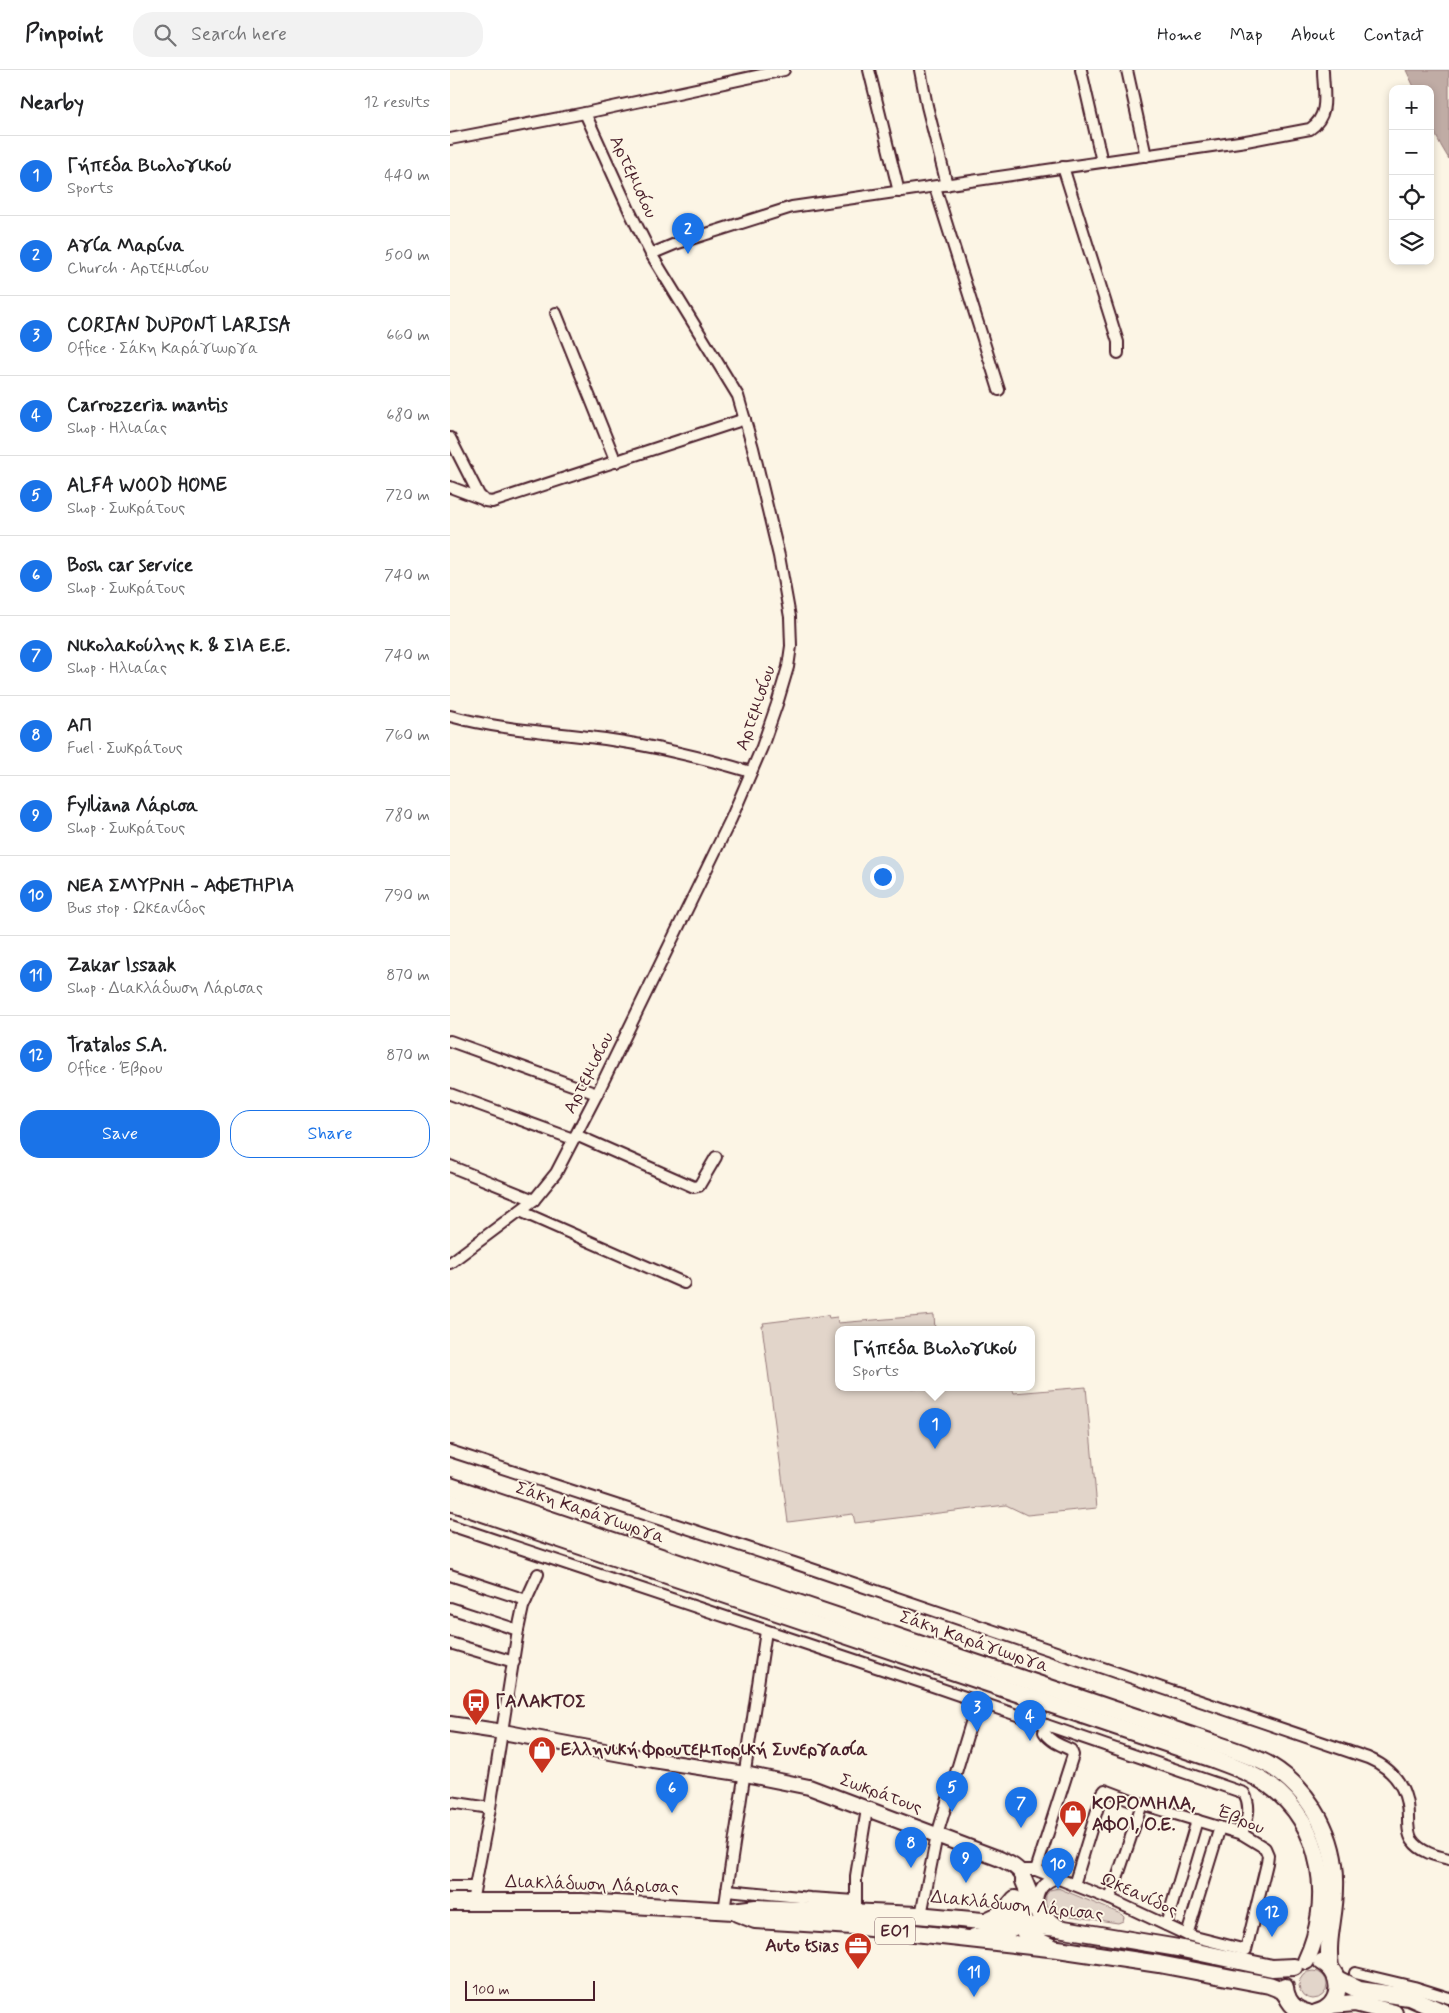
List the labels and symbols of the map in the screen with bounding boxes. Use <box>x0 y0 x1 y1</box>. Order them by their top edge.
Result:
street label: Αρτεμισίου <box>603 132 663 222</box>
pin: 2 <box>672 213 704 254</box>
street label: Αρτεμισίου <box>730 662 782 754</box>
your location <box>870 864 896 890</box>
street label: Αρτεμισίου <box>558 1028 620 1118</box>
pin: 1 <box>919 1408 951 1449</box>
street label: Σάκη Καράγιωργα <box>512 1476 668 1550</box>
street label: Σάκη Καράγιωργα <box>896 1605 1052 1679</box>
bus stop icon: ΓΑΛΑΚΤΟΣ <box>461 1687 491 1726</box>
place label: ΓΑΛΑΚΤΟΣ <box>495 1690 586 1714</box>
pin: 3 <box>961 1691 993 1732</box>
pin: 4 <box>1014 1700 1046 1741</box>
shop icon: Ελληνική Φρουτεμπορική Συνεργασία <box>527 1735 557 1774</box>
place label: Ελληνική Φρουτεμπορική Συνεργασία <box>561 1738 868 1762</box>
street label: Σωκράτους <box>836 1768 926 1820</box>
pin: 5 <box>936 1771 968 1812</box>
pin: 6 <box>656 1772 688 1813</box>
pin: 7 <box>1005 1787 1037 1828</box>
place label: ΚΟΡΟΜΗΛΑ, ΑΦΟΙ, Ο.Ε. <box>1092 1792 1195 1837</box>
shop icon: ΚΟΡΟΜΗΛΑ, ΑΦΟΙ, Ο.Ε. <box>1058 1799 1088 1838</box>
street label: Έβρου <box>1214 1799 1268 1841</box>
pin: 8 <box>895 1827 927 1868</box>
pin: 9 <box>950 1842 982 1883</box>
pin: 10 <box>1042 1848 1074 1889</box>
street label: Ωκεανίδος <box>1096 1867 1182 1923</box>
street label: Διακλάδωση Λάρισας <box>505 1870 679 1900</box>
street label: Διακλάδωση Λάρισας <box>929 1885 1105 1927</box>
pin: 12 <box>1256 1896 1288 1937</box>
road number: ΕΟ1 <box>875 1918 915 1944</box>
office icon: Auto tsias <box>843 1931 873 1970</box>
place label: Auto tsias <box>765 1934 839 1958</box>
pin: 11 <box>958 1956 990 1997</box>
scale bar <box>465 1978 595 2001</box>

